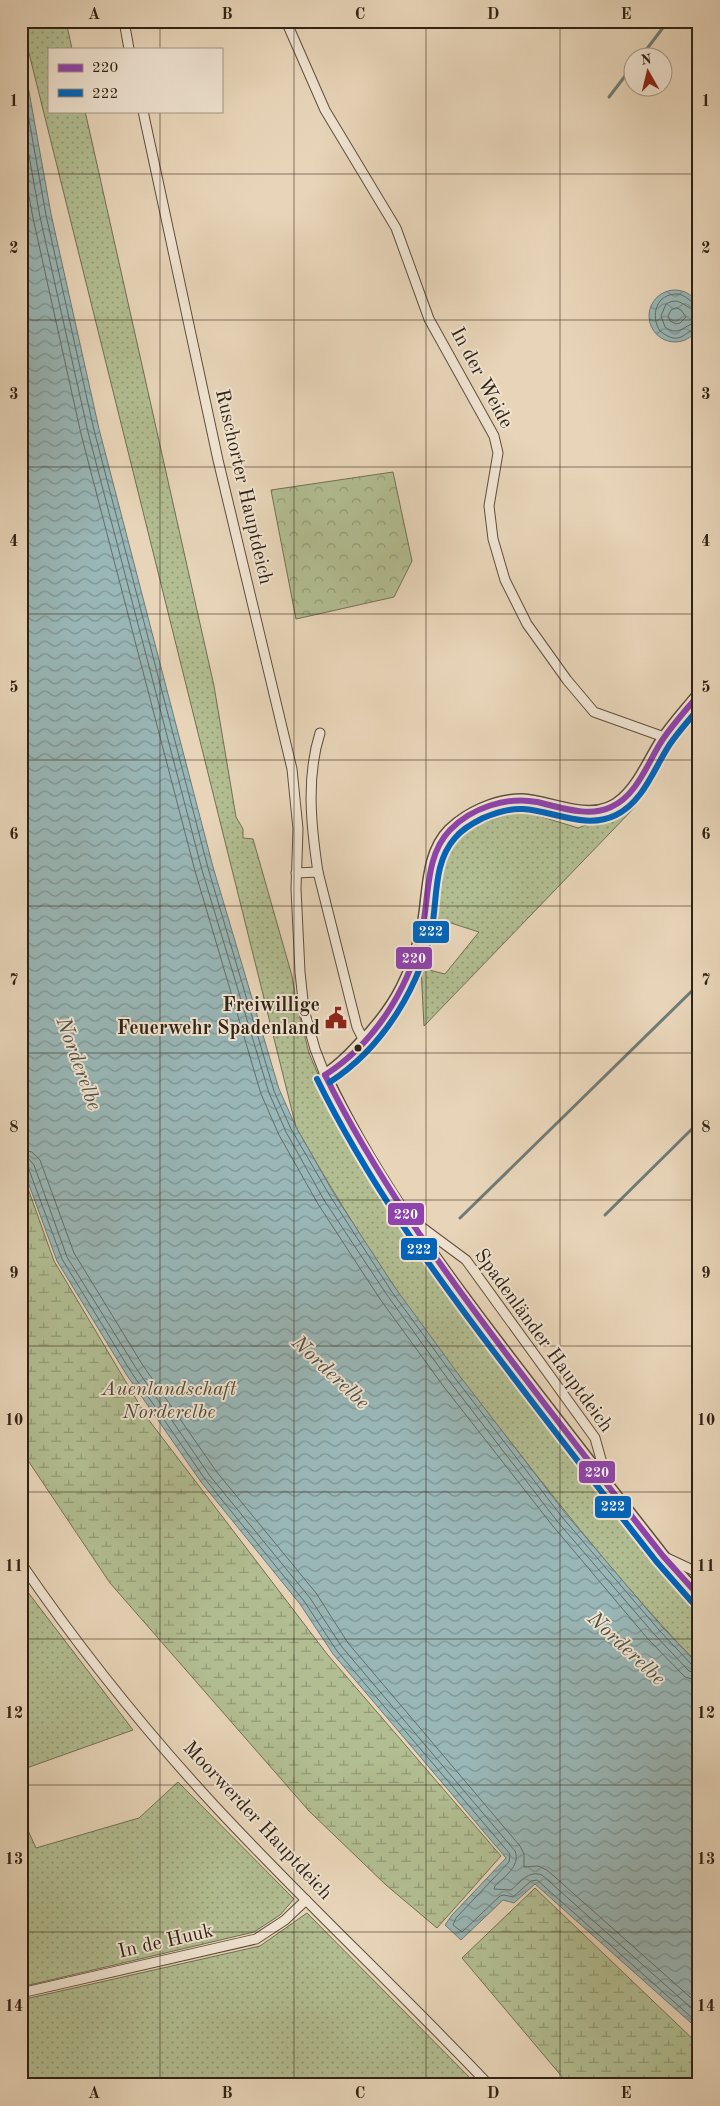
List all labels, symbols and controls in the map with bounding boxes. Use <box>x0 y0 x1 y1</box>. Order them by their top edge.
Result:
text: A <box>88 7 100 23</box>
text: B <box>221 7 233 23</box>
text: C <box>355 7 365 23</box>
text: D <box>487 7 499 23</box>
text: E <box>620 7 632 23</box>
legend <box>48 48 222 112</box>
north arrow <box>622 48 672 98</box>
text: N <box>640 52 653 68</box>
text: 220 <box>92 61 118 76</box>
text: 222 <box>92 87 118 102</box>
text: 1 <box>9 94 19 110</box>
text: 1 <box>701 94 711 110</box>
text: 2 <box>9 241 19 257</box>
text: 2 <box>701 241 711 257</box>
street label: In der Weide <box>446 324 516 432</box>
text: 3 <box>9 387 19 403</box>
street label: Ruschorter Hauptdeich <box>211 387 275 587</box>
text: 3 <box>701 387 711 403</box>
text: 4 <box>9 534 19 550</box>
text: 4 <box>701 534 711 550</box>
text: 5 <box>9 680 19 696</box>
text: 5 <box>701 680 711 696</box>
text: 6 <box>9 827 19 843</box>
text: 6 <box>701 827 711 843</box>
line badge: 222 <box>412 920 450 944</box>
text: 222 <box>419 925 443 939</box>
line badge: 220 <box>395 946 433 970</box>
text: 220 <box>402 952 426 966</box>
text: 7 <box>9 973 19 989</box>
text: 7 <box>701 973 711 989</box>
place label: Freiwillige Feuerwehr Spadenland <box>117 996 320 1039</box>
public building icon: Freiwillige Feuerwehr Spadenland <box>323 1005 349 1031</box>
water label: Norderelbe <box>51 1014 105 1113</box>
unlabelled marker <box>353 1043 363 1053</box>
text: 8 <box>9 1120 19 1136</box>
text: 8 <box>701 1120 711 1136</box>
line badge: 220 <box>387 1202 425 1226</box>
text: 220 <box>394 1208 418 1222</box>
line badge: 222 <box>400 1237 438 1261</box>
text: 222 <box>407 1243 431 1257</box>
street label: Spadenländer Hauptdeich <box>470 1246 616 1436</box>
text: 9 <box>9 1266 19 1282</box>
text: 9 <box>701 1266 711 1282</box>
water label: Norderelbe <box>286 1331 373 1414</box>
park label: Auenlandschaft Norderelbe <box>101 1380 237 1423</box>
text: 10 <box>5 1413 23 1429</box>
text: 10 <box>697 1413 715 1429</box>
line badge: 220 <box>578 1460 616 1484</box>
text: 220 <box>585 1466 609 1480</box>
line badge: 222 <box>594 1495 632 1519</box>
text: 222 <box>601 1500 625 1514</box>
text: 11 <box>5 1559 23 1575</box>
text: 11 <box>697 1559 715 1575</box>
water label: Norderelbe <box>582 1607 669 1690</box>
text: 12 <box>5 1706 23 1722</box>
text: 12 <box>697 1706 715 1722</box>
street label: Moorwerder Hauptdeich <box>179 1738 335 1904</box>
text: 13 <box>5 1852 23 1868</box>
text: 13 <box>697 1852 715 1868</box>
street label: In de Huuk <box>116 1921 216 1963</box>
text: 14 <box>5 1999 23 2015</box>
text: 14 <box>697 1999 715 2015</box>
text: A <box>88 2086 100 2102</box>
text: B <box>221 2086 233 2102</box>
text: C <box>355 2086 365 2102</box>
text: D <box>487 2086 499 2102</box>
text: E <box>620 2086 632 2102</box>

